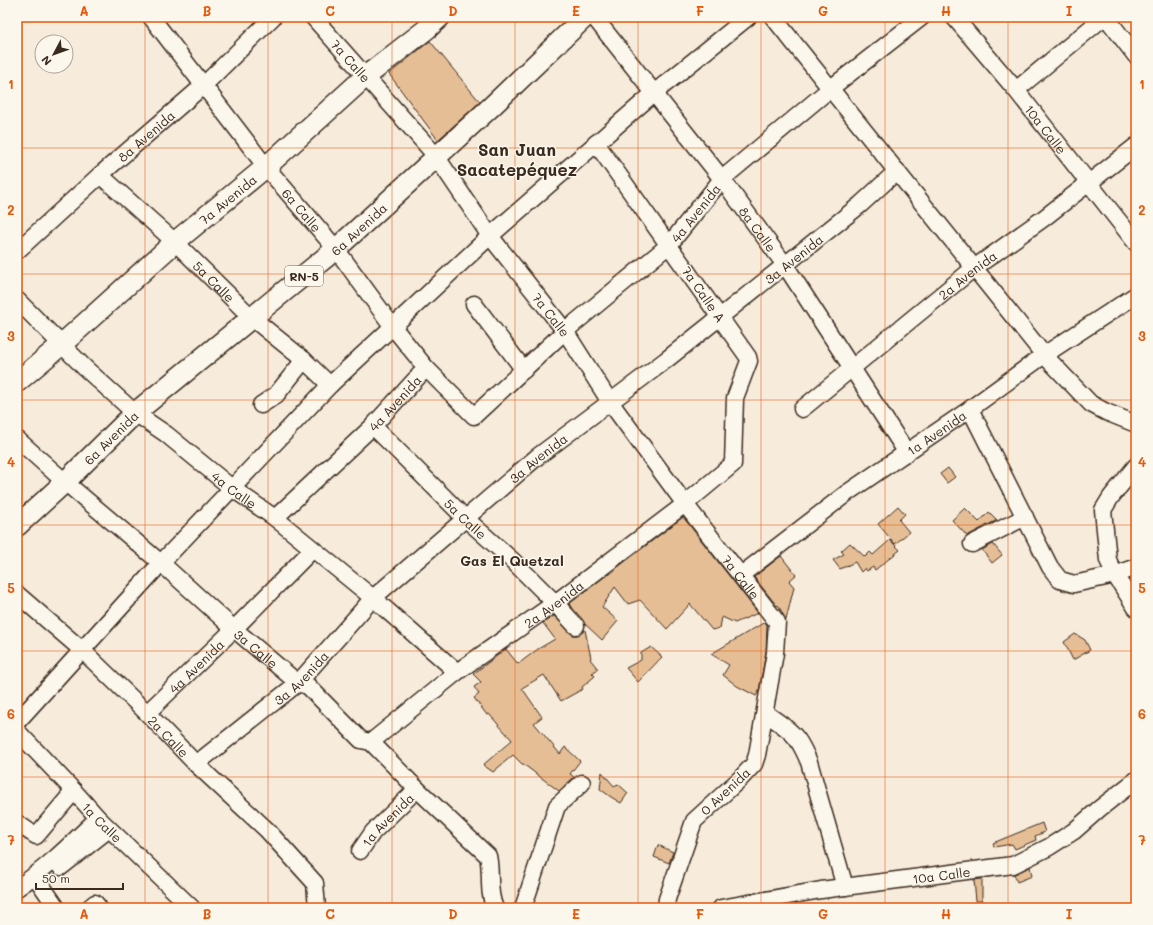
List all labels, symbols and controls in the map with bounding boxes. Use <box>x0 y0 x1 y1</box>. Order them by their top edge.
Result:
text: A <box>79 2 89 19</box>
text: B <box>203 2 212 19</box>
text: C <box>325 2 335 19</box>
text: D <box>448 2 458 19</box>
text: E <box>572 2 580 19</box>
text: F <box>696 2 704 19</box>
text: G <box>818 2 828 19</box>
text: H <box>941 2 951 19</box>
text: I <box>1066 2 1073 19</box>
north arrow <box>34 34 74 74</box>
street label: 7a Calle <box>328 36 375 85</box>
text: N <box>38 53 54 69</box>
text: 1 <box>8 75 14 92</box>
text: 1 <box>1139 75 1145 92</box>
street label: 10a Calle <box>1022 101 1071 157</box>
street label: 8a Avenida <box>114 106 178 165</box>
district label: San Juan Sacatepéquez <box>457 138 578 180</box>
street label: 7a Avenida <box>195 170 260 228</box>
street label: 4a Avenida <box>666 180 724 245</box>
street label: 6a Calle <box>279 184 326 235</box>
street label: 6a Avenida <box>327 199 390 259</box>
text: 2 <box>7 201 15 218</box>
text: 2 <box>1138 201 1146 218</box>
street label: 8a Calle <box>736 203 781 255</box>
street label: 3a Avenida <box>760 230 826 287</box>
street label: 2a Avenida <box>934 246 1000 303</box>
street label: 5a Calle <box>190 257 239 305</box>
street label: 7a Calle A <box>679 263 729 325</box>
road number: RN-5 <box>285 266 323 286</box>
street label: 7a Calle <box>529 289 575 339</box>
text: 3 <box>7 327 15 344</box>
text: 3 <box>1138 327 1146 344</box>
street label: 4a Avenida <box>364 371 424 434</box>
street label: 6a Avenida <box>79 406 142 468</box>
street label: 1a Avenida <box>903 406 969 458</box>
street label: 3a Avenida <box>505 429 570 486</box>
text: 4 <box>7 453 15 470</box>
text: 4 <box>1138 453 1146 470</box>
street label: 4a Calle <box>209 467 260 512</box>
street label: 5a Calle <box>441 494 491 542</box>
district label: Gas El Quetzal <box>460 551 564 570</box>
street label: 7a Calle <box>719 551 764 602</box>
street label: 2a Avenida <box>520 576 587 631</box>
text: 5 <box>7 579 15 596</box>
text: 5 <box>1138 579 1146 596</box>
street label: 3a Calle <box>231 625 282 671</box>
street label: 4a Avenida <box>165 635 227 696</box>
street label: 3a Avenida <box>270 647 331 708</box>
text: 6 <box>7 705 15 722</box>
text: 6 <box>1138 705 1146 722</box>
street label: 2a Calle <box>145 711 193 760</box>
street label: 0 Avenida <box>696 764 754 818</box>
street label: 1a Avenida <box>357 789 417 849</box>
street label: 1a Calle <box>79 798 126 846</box>
text: 7 <box>7 831 15 848</box>
text: 7 <box>1138 831 1146 848</box>
street label: 10a Calle <box>911 862 971 887</box>
scale bar <box>36 865 123 891</box>
text: 50 m <box>42 870 70 886</box>
text: A <box>79 905 89 922</box>
text: B <box>203 905 212 922</box>
text: C <box>325 905 335 922</box>
text: D <box>448 905 458 922</box>
text: E <box>572 905 580 922</box>
text: F <box>696 905 704 922</box>
text: G <box>818 905 828 922</box>
text: H <box>941 905 951 922</box>
text: I <box>1066 905 1073 922</box>

